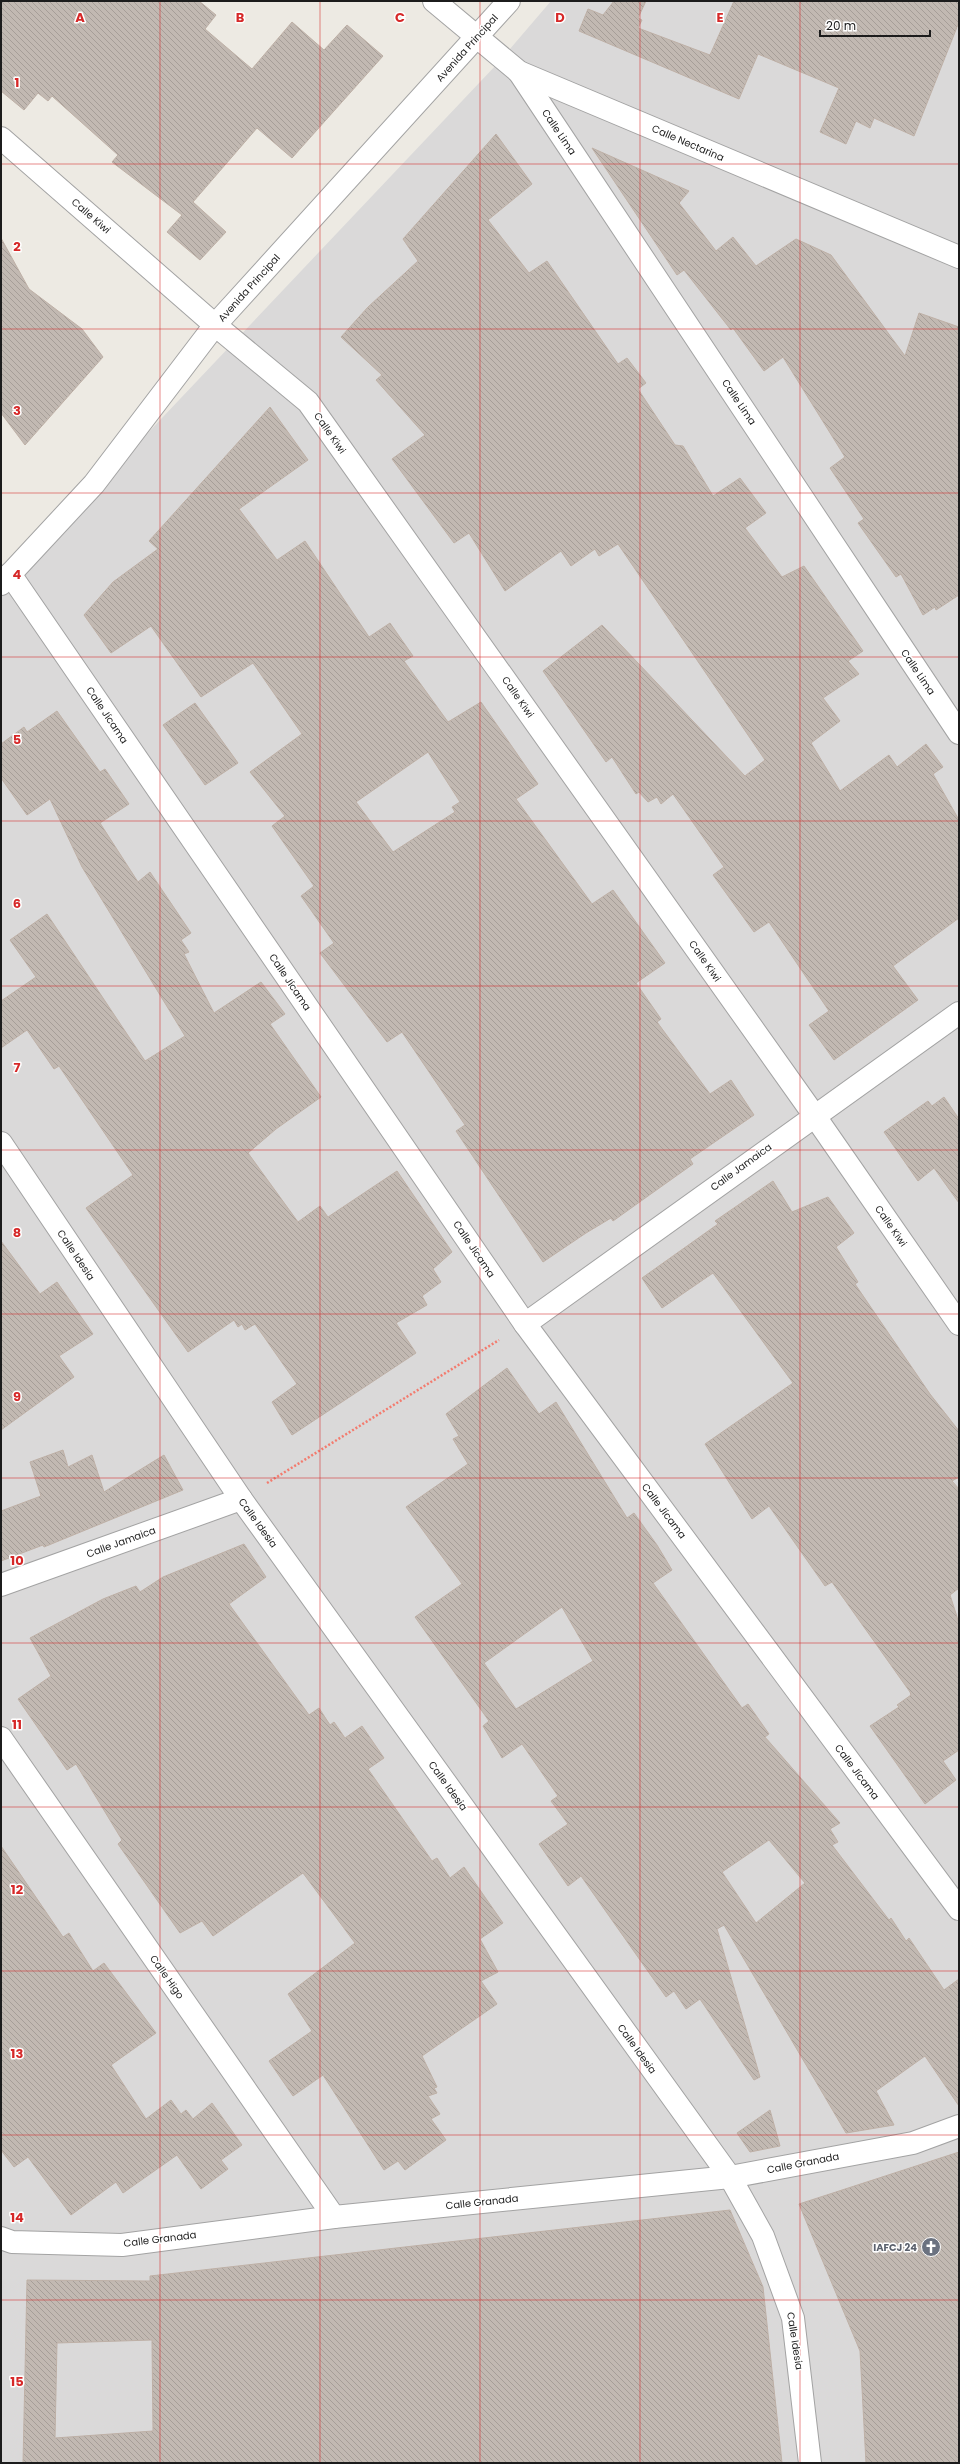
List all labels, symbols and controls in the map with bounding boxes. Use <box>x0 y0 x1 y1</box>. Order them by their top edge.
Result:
text: A <box>75 8 85 27</box>
text: B <box>236 8 245 27</box>
text: C <box>395 8 405 27</box>
text: D <box>555 8 565 27</box>
text: E <box>716 8 724 27</box>
street label: Avenida Principal <box>432 11 502 85</box>
scale bar <box>820 12 930 38</box>
text: 20 m <box>826 17 856 34</box>
text: 1 <box>15 73 19 92</box>
street label: Calle Lima <box>538 106 580 158</box>
street label: Calle Nectarina <box>649 121 727 165</box>
street label: Calle Kiwi <box>68 195 114 237</box>
text: 2 <box>13 237 21 256</box>
street label: Avenida Principal <box>214 251 284 325</box>
street label: Calle Lima <box>718 376 760 428</box>
text: 3 <box>13 401 21 420</box>
street label: Calle Kiwi <box>310 409 350 457</box>
text: 4 <box>13 565 22 584</box>
street label: Calle Lima <box>897 646 939 698</box>
street label: Calle Kiwi <box>498 673 538 721</box>
street label: Calle Jícama <box>82 683 132 747</box>
text: 5 <box>13 730 21 749</box>
text: 6 <box>13 894 21 913</box>
street label: Calle Kiwi <box>685 937 725 985</box>
street label: Calle Jícama <box>265 950 315 1014</box>
text: 7 <box>14 1058 21 1077</box>
street label: Calle Jamaica <box>707 1140 775 1194</box>
street label: Calle Kiwi <box>871 1202 911 1250</box>
street label: Calle Jícama <box>449 1217 499 1281</box>
text: 8 <box>13 1223 21 1242</box>
street label: Calle Idesia <box>54 1227 98 1283</box>
text: 9 <box>13 1387 21 1406</box>
street label: Calle Jícama <box>638 1480 690 1542</box>
street label: Calle Idesia <box>235 1495 281 1551</box>
street label: Calle Jamaica <box>84 1523 158 1561</box>
text: 10 <box>10 1551 24 1570</box>
text: 11 <box>12 1715 22 1734</box>
street label: Calle Jícama <box>831 1741 883 1803</box>
street label: Calle Idesia <box>425 1758 471 1814</box>
text: 12 <box>11 1880 24 1899</box>
street label: Calle Higo <box>146 1952 188 2002</box>
street label: Calle Idesia <box>614 2021 660 2077</box>
text: 13 <box>11 2044 24 2063</box>
street label: Calle Granada <box>766 2149 840 2177</box>
street label: Calle Granada <box>445 2191 519 2213</box>
text: 14 <box>10 2208 24 2227</box>
street label: Calle Granada <box>123 2227 197 2251</box>
church icon: IAFCJ 24 <box>920 2236 942 2258</box>
place label: IAFCJ 24 <box>873 2240 917 2255</box>
street label: Calle Idesia <box>783 2311 807 2371</box>
text: 15 <box>10 2372 24 2391</box>

